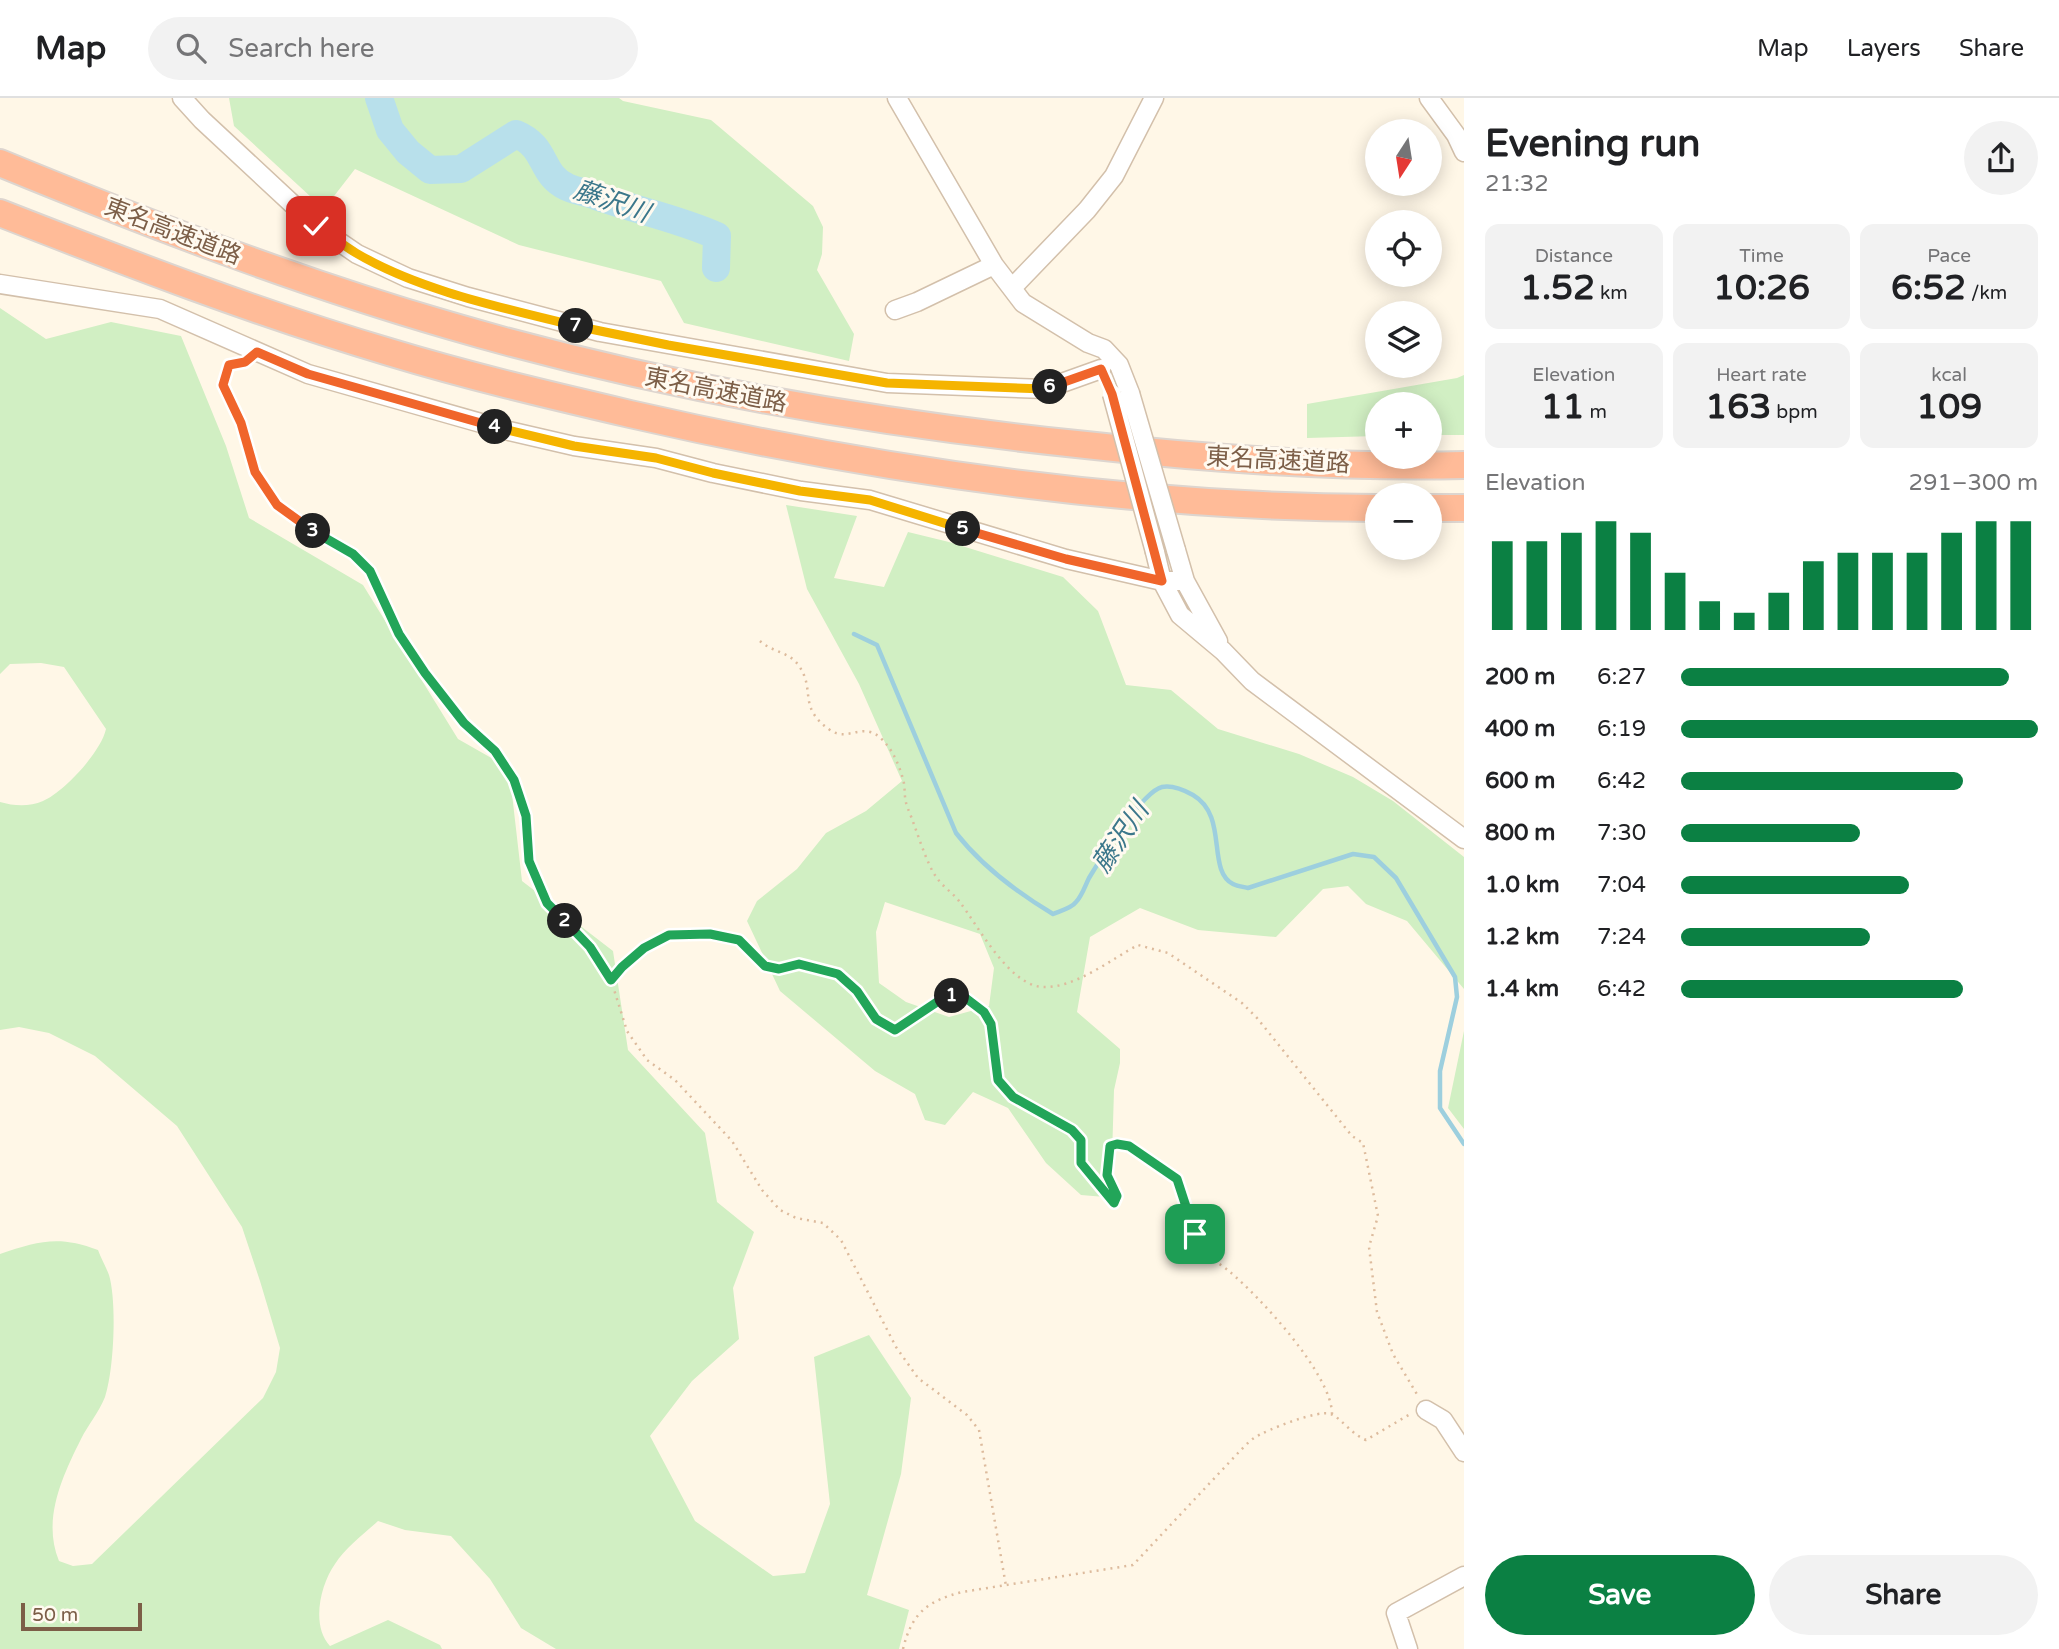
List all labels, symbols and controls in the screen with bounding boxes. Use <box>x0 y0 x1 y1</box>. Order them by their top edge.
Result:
search box <box>148 17 638 80</box>
text: Map <box>35 29 106 68</box>
icon: search <box>172 29 210 67</box>
text: Search here <box>228 33 374 64</box>
text: Map <box>1757 34 1809 63</box>
text: Layers <box>1847 34 1921 63</box>
text: Share <box>1959 34 2024 63</box>
north arrow <box>1365 119 1442 196</box>
map controls <box>1365 119 1442 560</box>
text: Evening run <box>1485 121 1700 167</box>
button: share <box>1964 121 2038 195</box>
text: 21:32 <box>1485 170 1549 198</box>
water label: 藤沢川 <box>570 174 657 230</box>
street label: 東名高速道路 <box>100 192 245 271</box>
pin <box>286 196 346 256</box>
icon: check <box>297 207 335 245</box>
button: locate <box>1365 210 1442 287</box>
text: Distance <box>1535 245 1613 267</box>
text: Time <box>1739 245 1784 267</box>
text: Pace <box>1927 245 1971 267</box>
text: 1.52 <box>1520 267 1595 309</box>
text: 10:26 <box>1713 267 1810 309</box>
text: 6:52 <box>1891 267 1966 309</box>
text: km <box>1595 282 1628 304</box>
text: /km <box>1966 282 2007 304</box>
button: layers <box>1365 301 1442 378</box>
pin: 7 <box>558 308 594 344</box>
text: 7 <box>570 314 581 336</box>
street label: 東名高速道路 <box>642 363 789 418</box>
text: Elevation <box>1532 364 1615 386</box>
text: Heart rate <box>1716 364 1807 386</box>
text: kcal <box>1931 364 1967 386</box>
pin: 6 <box>1032 370 1068 404</box>
text: 6 <box>1044 375 1055 397</box>
text: 11 <box>1541 386 1585 428</box>
text: 163 <box>1705 386 1771 428</box>
text: 109 <box>1916 386 1982 428</box>
button: + <box>1365 392 1442 469</box>
text: m <box>1585 401 1607 423</box>
text: bpm <box>1771 401 1818 423</box>
pin: 4 <box>477 410 512 444</box>
text: 4 <box>489 415 500 437</box>
street label: 東名高速道路 <box>1205 442 1351 479</box>
text: Elevation <box>1485 469 1586 497</box>
text: 291–300 m <box>1909 469 2038 497</box>
button: − <box>1365 483 1442 560</box>
pin: 5 <box>946 512 981 546</box>
pin: 3 <box>296 514 330 548</box>
text: 5 <box>957 517 968 539</box>
text: 3 <box>307 519 318 541</box>
text: 200 m <box>1485 663 1555 691</box>
text: 6:27 <box>1597 663 1646 691</box>
text: 400 m <box>1485 715 1555 743</box>
text: 6:19 <box>1597 715 1646 743</box>
text: 600 m <box>1485 767 1555 795</box>
text: 6:42 <box>1597 767 1646 795</box>
water label: 藤沢川 <box>1086 794 1157 878</box>
text: 800 m <box>1485 819 1555 847</box>
text: 7:30 <box>1597 819 1646 847</box>
text: 1.0 km <box>1485 871 1560 899</box>
text: 7:04 <box>1597 871 1646 899</box>
pin: 2 <box>548 904 582 938</box>
text: 2 <box>559 909 570 931</box>
text: 1.2 km <box>1485 923 1560 951</box>
text: 7:24 <box>1597 923 1646 951</box>
text: 1.4 km <box>1485 975 1559 1003</box>
text: 6:42 <box>1597 975 1646 1003</box>
pin: 1 <box>934 978 970 1014</box>
text: 1 <box>946 984 957 1006</box>
pin <box>1165 1204 1225 1264</box>
icon: arrive <box>1176 1215 1214 1253</box>
button: Save <box>1485 1555 1755 1635</box>
button: Share <box>1769 1555 2038 1635</box>
scale bar <box>21 1600 142 1632</box>
text: 50 m <box>32 1604 78 1626</box>

